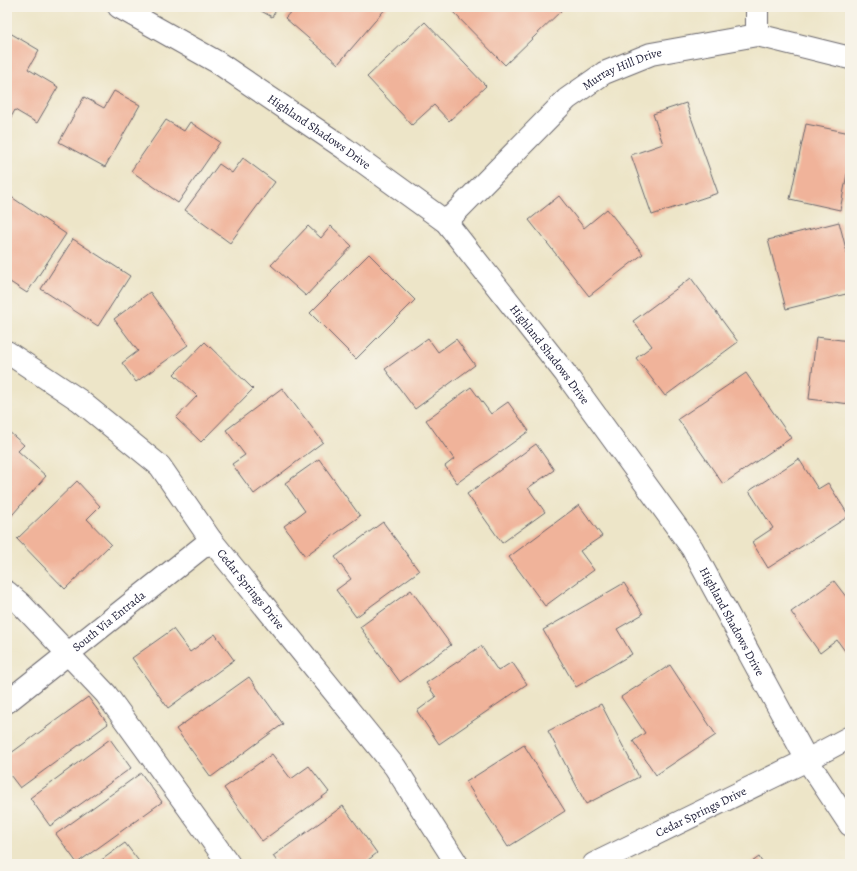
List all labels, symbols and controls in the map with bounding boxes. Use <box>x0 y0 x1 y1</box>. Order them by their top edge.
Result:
street label: Murray Hill Drive <box>579 44 663 94</box>
street label: Highland Shadows Drive <box>264 91 374 173</box>
street label: Highland Shadows Drive <box>506 301 593 408</box>
street label: Cedar Springs Drive <box>213 545 288 633</box>
street label: Highland Shadows Drive <box>696 564 768 679</box>
street label: South Via Entrada <box>69 587 149 655</box>
street label: Cedar Springs Drive <box>653 783 749 841</box>

